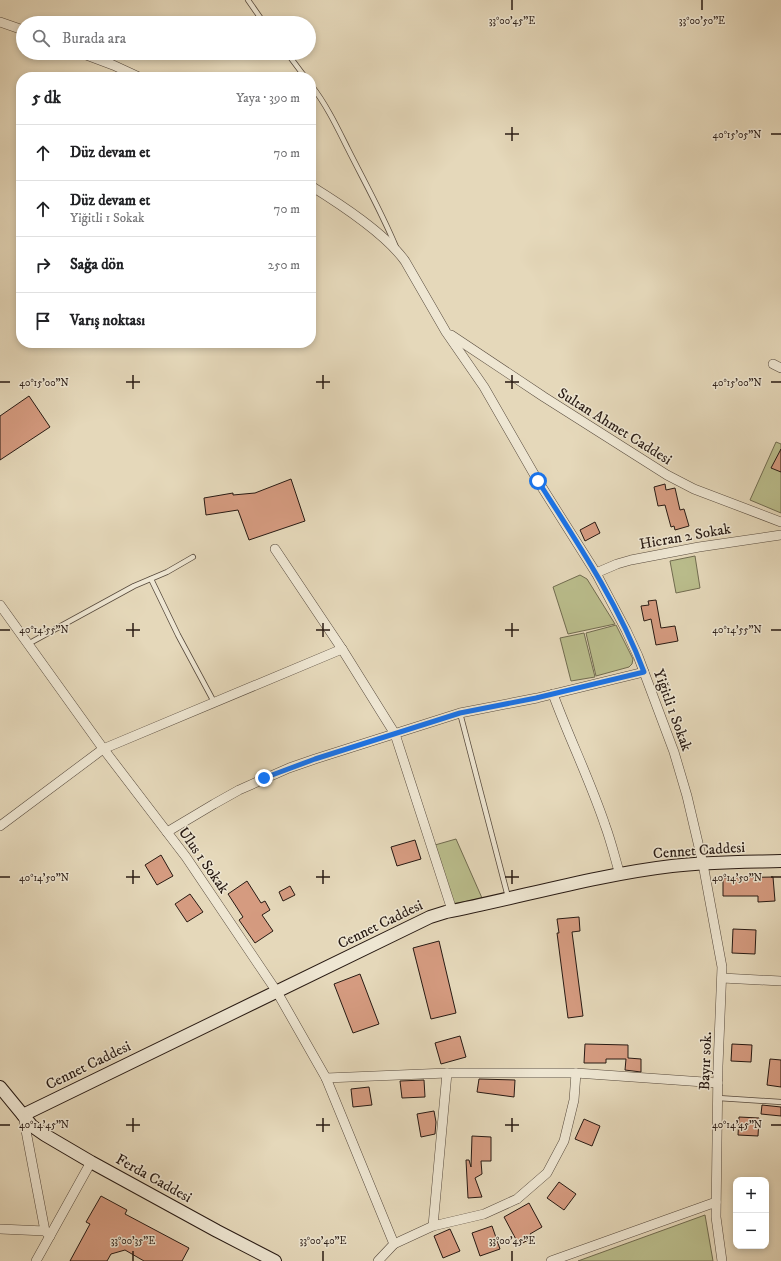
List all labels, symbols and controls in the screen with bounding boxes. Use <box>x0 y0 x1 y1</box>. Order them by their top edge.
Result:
text: 33°00'45"E <box>489 15 535 27</box>
text: 33°00'50"E <box>679 15 725 27</box>
search box <box>16 16 316 60</box>
icon: search <box>30 27 52 49</box>
text: Burada ara <box>62 29 126 48</box>
text: 5 dk <box>32 87 61 109</box>
text: Yaya · 390 m <box>236 90 300 106</box>
text: 40°15'05"N <box>713 129 762 141</box>
icon: ahead <box>32 142 54 164</box>
text: Düz devam et <box>70 143 150 162</box>
text: 70 m <box>274 145 300 161</box>
text: Düz devam et <box>70 191 150 210</box>
icon: ahead <box>32 198 54 220</box>
text: 70 m <box>274 201 300 217</box>
text: Yiğitli 1 Sokak <box>70 210 145 226</box>
icon: right <box>32 254 54 276</box>
text: Sağa dön <box>70 255 124 274</box>
text: 250 m <box>268 257 300 273</box>
icon: arrive <box>32 310 54 332</box>
text: Varış noktası <box>70 311 145 330</box>
text: 40°15'00"N <box>19 377 69 389</box>
text: 40°15'00"N <box>712 377 762 389</box>
street label: Sultan Ahmet Caddesi <box>554 384 675 469</box>
route start <box>529 472 547 490</box>
street label: Hicran 2 Sokak <box>638 519 733 554</box>
text: 40°14'55"N <box>19 624 69 636</box>
text: 40°14'55"N <box>712 624 762 636</box>
street label: Yiğitli 1 Sokak <box>649 667 696 754</box>
route end <box>255 769 273 787</box>
street label: Ulus 1 Sokak <box>174 823 234 898</box>
street label: Cennet Caddesi <box>652 838 746 863</box>
text: 40°14'50"N <box>19 872 69 884</box>
text: 40°14'50"N <box>712 872 762 884</box>
street label: Cennet Caddesi <box>335 896 426 953</box>
street label: Bayır sok. <box>695 1031 716 1091</box>
street label: Cennet Caddesi <box>43 1037 134 1094</box>
text: 40°14'45"N <box>19 1119 69 1131</box>
text: 40°14'45"N <box>712 1119 762 1131</box>
street label: Ferda Caddesi <box>112 1150 195 1207</box>
map controls <box>733 1177 769 1249</box>
button: + <box>733 1177 769 1213</box>
button: − <box>733 1213 769 1249</box>
text: 33°00'35"E <box>111 1235 155 1247</box>
text: 33°00'40"E <box>299 1235 347 1247</box>
text: 33°00'45"E <box>489 1235 535 1247</box>

